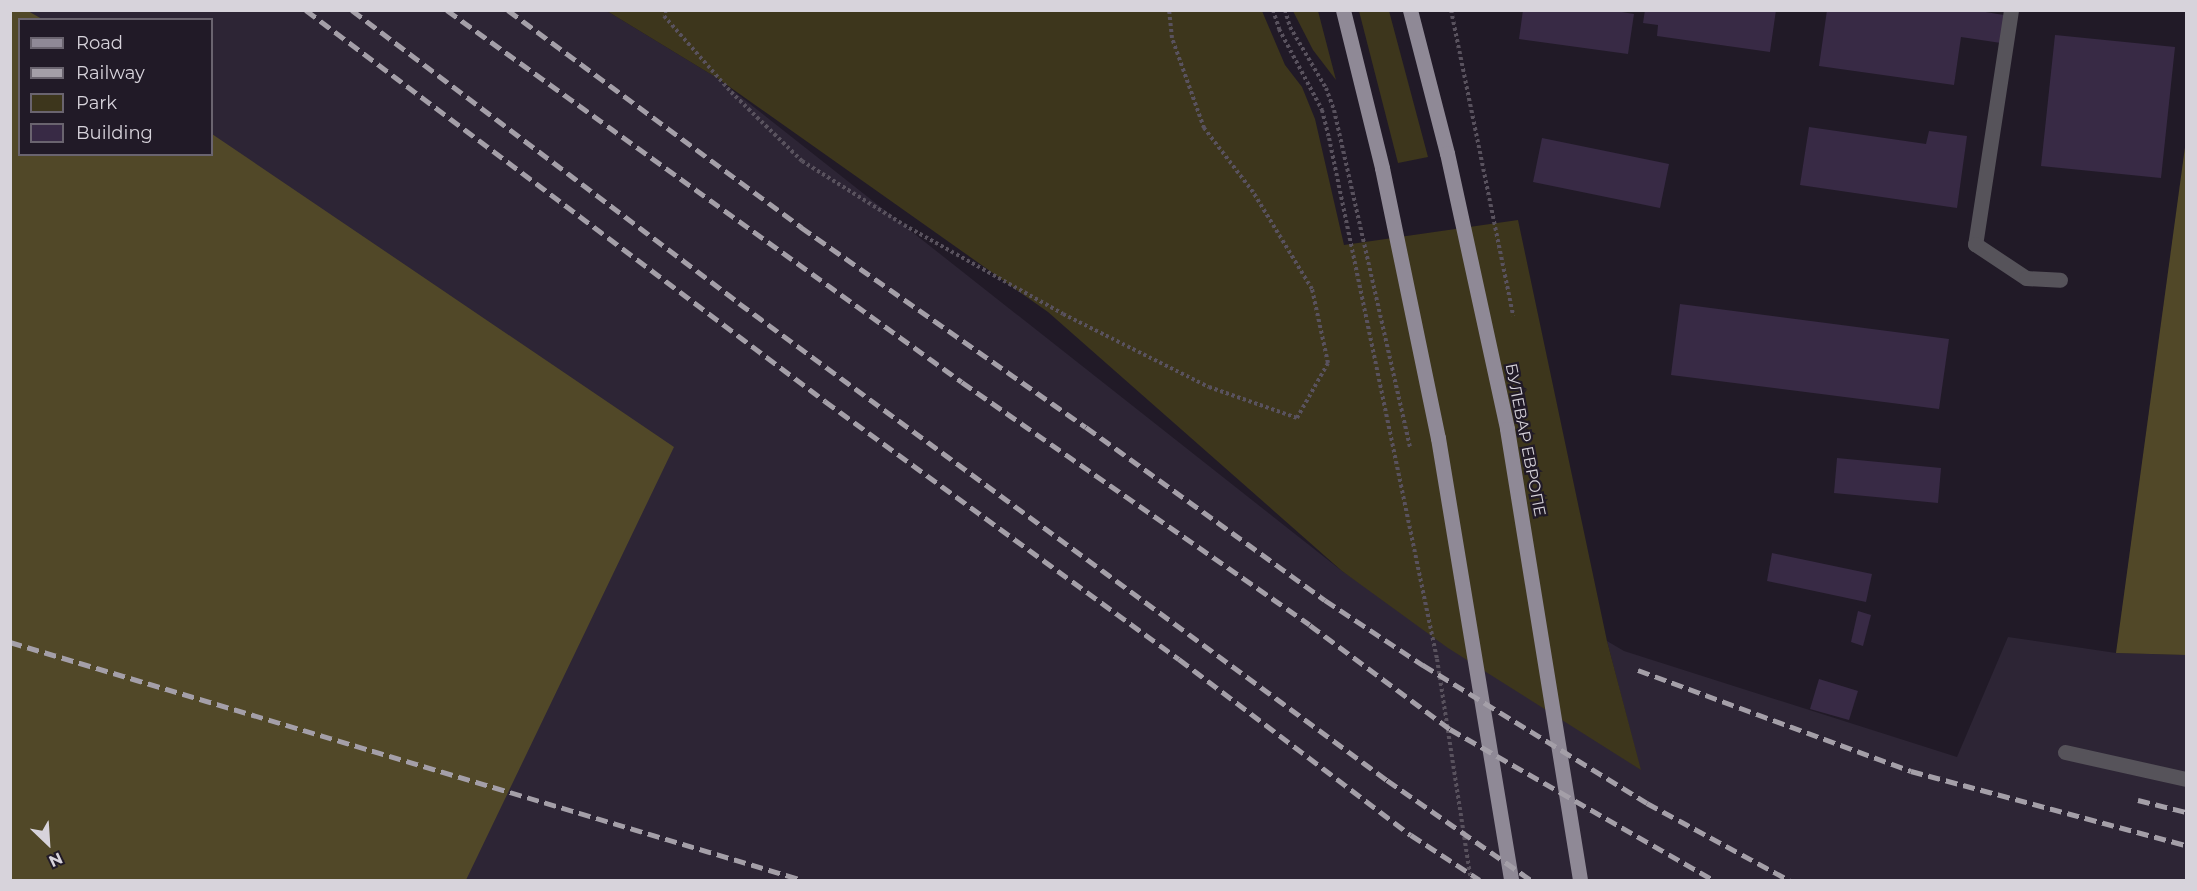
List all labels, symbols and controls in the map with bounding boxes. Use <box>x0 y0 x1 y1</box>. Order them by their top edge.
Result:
legend <box>18 18 213 156</box>
text: Road <box>76 32 123 54</box>
text: Railway <box>76 62 145 84</box>
text: Park <box>76 92 117 114</box>
text: Building <box>76 122 153 144</box>
street label: БУЛЕВАР ЕВРОПЕ <box>1501 362 1549 518</box>
north arrow <box>18 813 78 873</box>
text: N <box>46 848 66 871</box>

